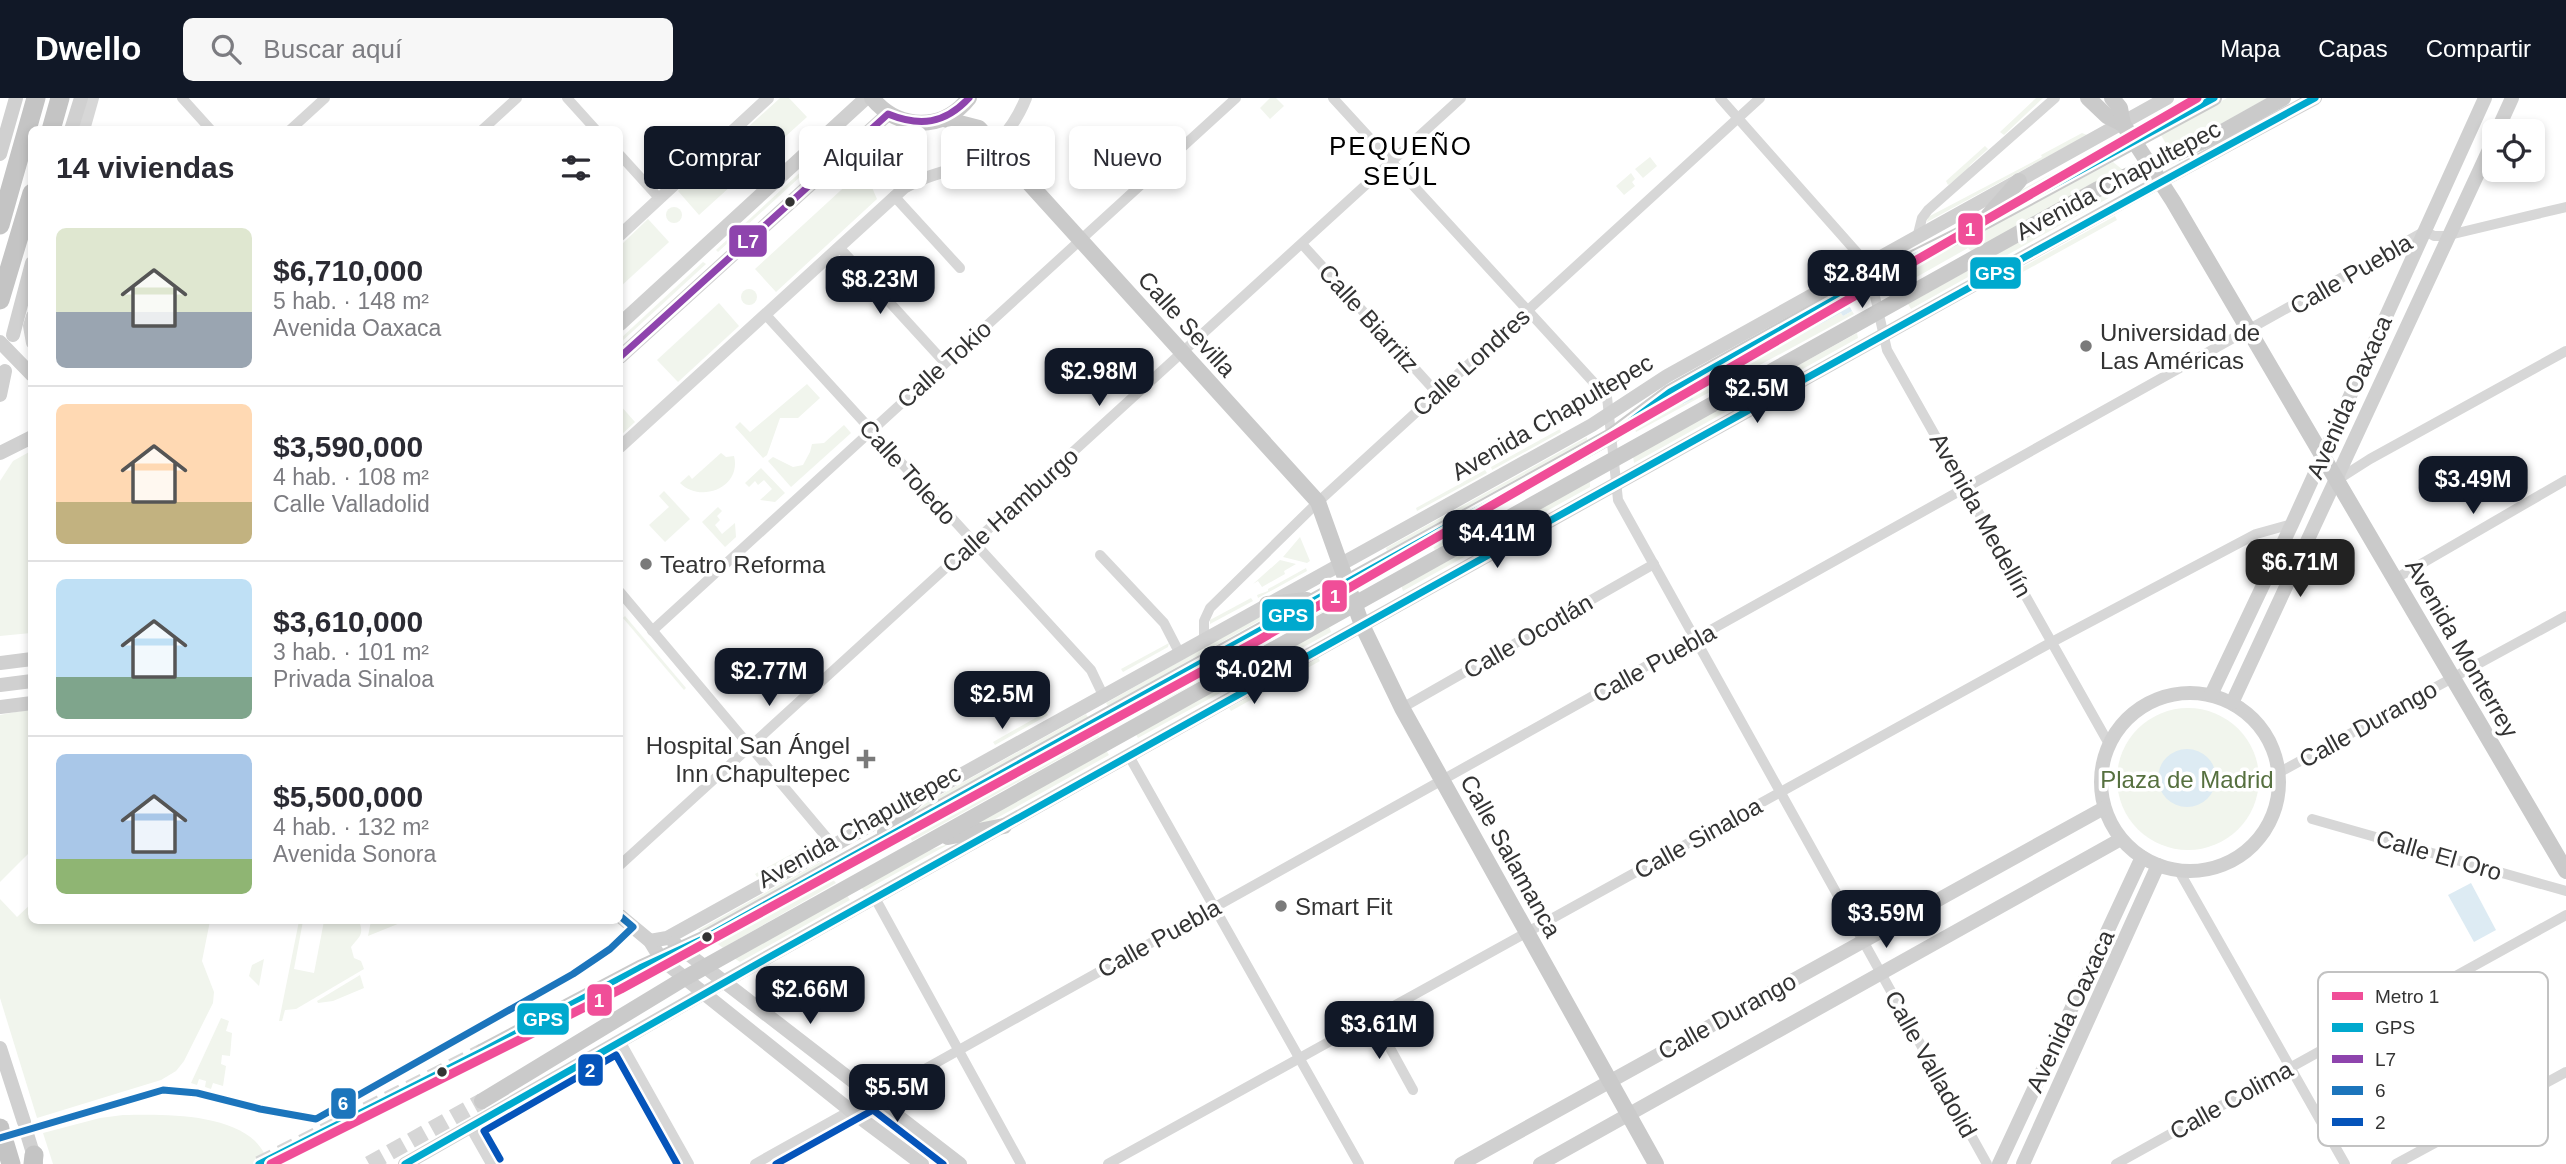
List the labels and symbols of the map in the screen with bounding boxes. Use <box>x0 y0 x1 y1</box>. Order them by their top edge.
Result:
street label: Avenida Chapultepec <box>2011 115 2225 245</box>
district label: PEQUEÑO SEÚL <box>1329 131 1473 191</box>
unlabelled marker <box>783 195 797 209</box>
line badge: 1 <box>1957 212 1984 246</box>
text: 1 <box>1965 219 1976 240</box>
line badge: L7 <box>728 224 768 258</box>
street label: Calle Puebla <box>2285 228 2417 320</box>
text: L7 <box>737 231 759 252</box>
pin: $2.84M <box>1805 250 1919 310</box>
pin: $8.23M <box>823 256 937 316</box>
line badge: GPS <box>1969 256 2022 290</box>
street label: Calle Biarritz <box>1313 258 1425 378</box>
text: GPS <box>1975 263 2015 284</box>
street label: Calle Sevilla <box>1133 266 1242 383</box>
street label: Calle Londres <box>1407 302 1535 422</box>
street label: Avenida Oaxaca <box>2301 311 2397 483</box>
street label: Calle Tokio <box>892 315 996 413</box>
place label: Universidad de Las Américas <box>2100 319 2260 374</box>
marker: Universidad de Las Américas <box>2078 338 2094 354</box>
pin: $2.98M <box>1042 348 1156 408</box>
street label: Avenida Chapultepec <box>1447 348 1657 486</box>
pin: $2.5M <box>1708 366 1806 425</box>
street label: Calle Toledo <box>854 414 962 530</box>
street label: Avenida Medellín <box>1925 428 2037 602</box>
street label: Calle Hamburgo <box>937 442 1083 578</box>
pin: $3.49M <box>2416 456 2530 516</box>
pin: $4.41M <box>1440 510 1554 570</box>
pin: $6.71M <box>2243 540 2357 599</box>
place label: Teatro Reforma <box>660 551 826 578</box>
street label: Avenida Monterrey <box>2400 554 2524 742</box>
marker: Teatro Reforma <box>638 556 654 572</box>
line badge: 1 <box>1321 579 1348 613</box>
text: 1 <box>1330 586 1341 607</box>
street label: Calle Ocotlán <box>1459 588 1597 684</box>
line badge: GPS <box>1261 598 1315 632</box>
text: GPS <box>1268 605 1308 626</box>
street label: Calle Puebla <box>1588 618 1721 708</box>
pin: $4.02M <box>1197 646 1311 706</box>
pin: $2.77M <box>712 648 826 708</box>
pin: $2.5M <box>953 672 1051 731</box>
street label: Calle Durango <box>2294 675 2442 773</box>
place label: Hospital San Ángel Inn Chapultepec <box>646 732 850 787</box>
marker: Hospital San Ángel Inn Chapultepec <box>856 749 876 769</box>
street label: Avenida Chapultepec <box>753 759 965 893</box>
park label: Plaza de Madrid <box>2100 766 2274 793</box>
street label: Calle Salamanca <box>1455 770 1567 942</box>
street label: Calle Sinaloa <box>1630 792 1767 884</box>
street label: Calle El Oro <box>2373 824 2505 886</box>
pin: $3.59M <box>1829 890 1943 950</box>
street label: Calle Puebla <box>1093 893 1226 983</box>
place label: Smart Fit <box>1295 893 1393 920</box>
marker: Smart Fit <box>1273 898 1289 914</box>
street label: Avenida Oaxaca <box>2021 925 2120 1096</box>
unlabelled marker <box>700 930 714 944</box>
pin: $2.66M <box>753 967 867 1026</box>
street label: Calle Durango <box>1653 967 1801 1065</box>
legend <box>2318 972 2548 1146</box>
line badge: 1 <box>586 983 613 1017</box>
street label: Calle Valladolid <box>1880 986 1982 1142</box>
text: Metro 1 <box>2375 986 2439 1007</box>
text: 1 <box>594 990 605 1011</box>
line badge: GPS <box>516 1002 570 1036</box>
pin: $3.61M <box>1322 1002 1436 1061</box>
text: GPS <box>523 1009 563 1030</box>
text: GPS <box>2375 1017 2415 1038</box>
text: L7 <box>2375 1049 2396 1070</box>
line badge: 2 <box>577 1053 604 1087</box>
street label: Calle Colima <box>2165 1055 2298 1145</box>
text: 2 <box>585 1060 595 1081</box>
unlabelled marker <box>435 1065 449 1079</box>
pin: $5.5M <box>848 1065 946 1124</box>
text: 6 <box>2375 1080 2386 1101</box>
line badge: 6 <box>330 1087 357 1120</box>
text: 6 <box>338 1093 348 1114</box>
text: 2 <box>2375 1112 2386 1133</box>

